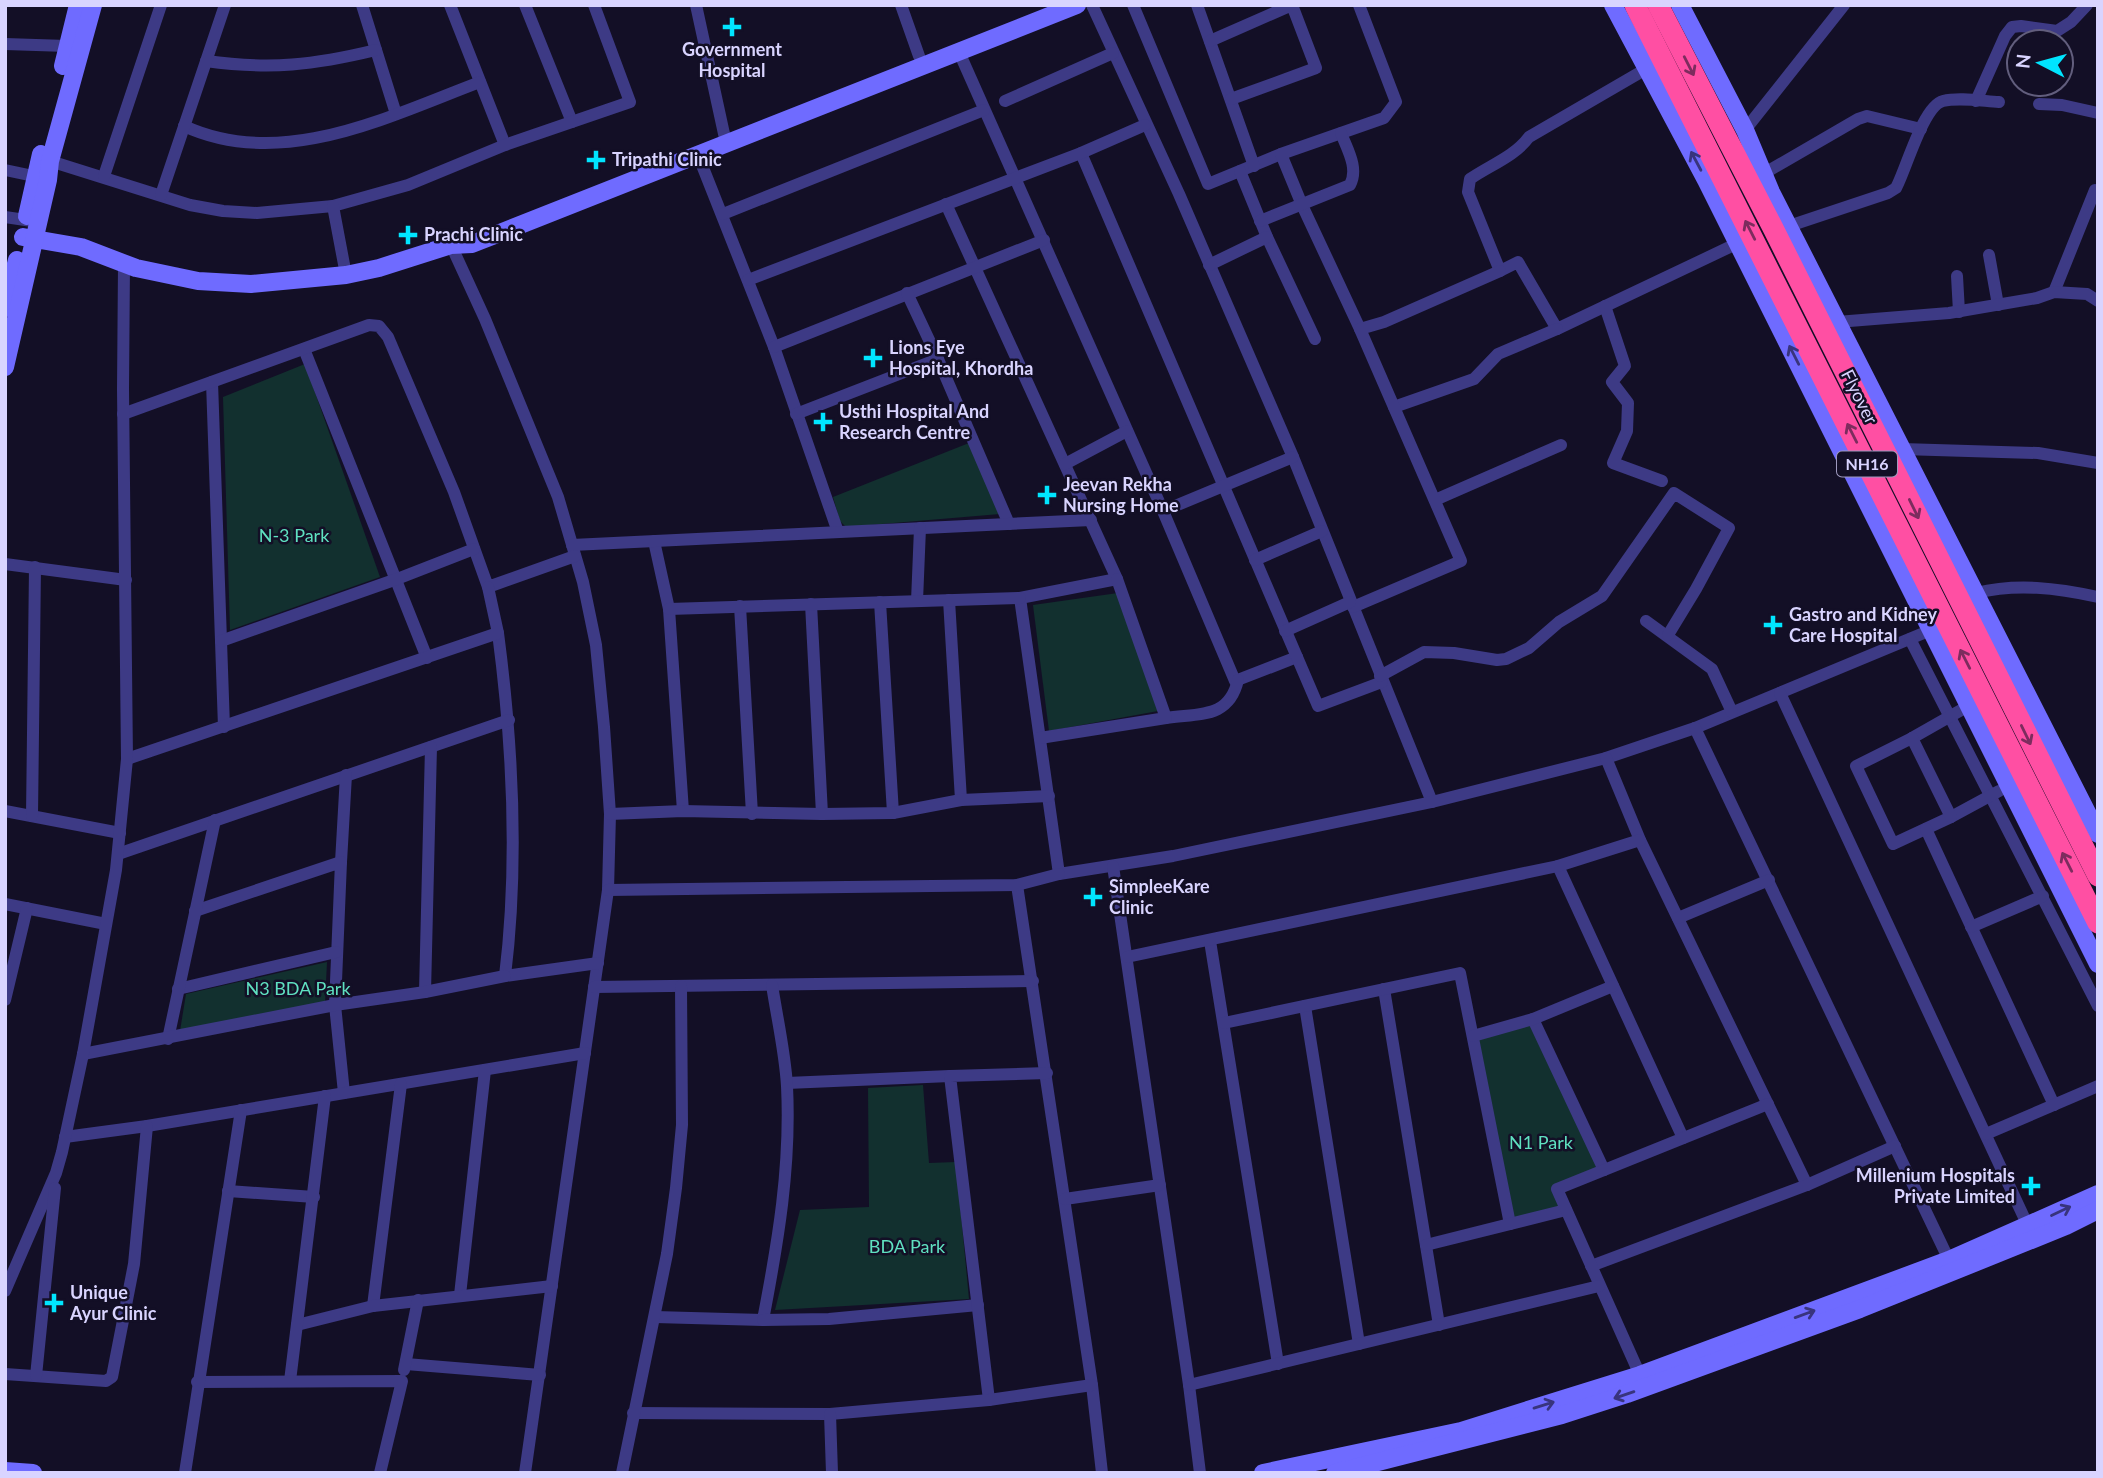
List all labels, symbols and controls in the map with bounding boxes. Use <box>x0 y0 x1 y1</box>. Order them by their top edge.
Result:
marker: Government Hospital <box>722 17 742 37</box>
north arrow <box>2005 28 2075 98</box>
place label: Government Hospital <box>682 38 782 81</box>
text: N <box>2010 53 2035 70</box>
one-way arrow <box>1683 55 1697 76</box>
place label: Tripathi Clinic <box>612 148 722 170</box>
marker: Tripathi Clinic <box>586 150 606 170</box>
one-way arrow <box>1689 151 1703 171</box>
one-way arrow <box>1742 220 1756 241</box>
place label: Prachi Clinic <box>424 223 523 245</box>
marker: Prachi Clinic <box>398 225 418 245</box>
place label: Lions Eye Hospital, Khordha <box>889 336 1033 379</box>
one-way arrow <box>1786 345 1800 365</box>
marker: Lions Eye Hospital, Khordha <box>863 348 883 368</box>
street label: Flyover <box>1837 366 1883 428</box>
place label: Usthi Hospital And Research Centre <box>839 400 989 443</box>
marker: Usthi Hospital And Research Centre <box>813 412 833 432</box>
one-way arrow <box>1845 424 1859 444</box>
road number: NH16 <box>1837 452 1897 477</box>
place label: Jeevan Rekha Nursing Home <box>1063 473 1179 516</box>
marker: Jeevan Rekha Nursing Home <box>1037 485 1057 505</box>
one-way arrow <box>1907 498 1921 519</box>
park label: N-3 Park <box>259 524 330 546</box>
place label: Gastro and Kidney Care Hospital <box>1789 603 1937 646</box>
marker: Gastro and Kidney Care Hospital <box>1763 615 1783 635</box>
one-way arrow <box>1958 649 1972 670</box>
one-way arrow <box>2020 724 2033 745</box>
one-way arrow <box>2060 852 2074 873</box>
place label: SimpleeKare Clinic <box>1109 875 1210 918</box>
marker: SimpleeKare Clinic <box>1083 887 1103 907</box>
park label: N3 BDA Park <box>245 977 351 999</box>
park label: N1 Park <box>1509 1131 1574 1153</box>
place label: Millenium Hospitals Private Limited <box>1856 1164 2015 1207</box>
marker: Millenium Hospitals Private Limited <box>2021 1176 2041 1196</box>
one-way arrow <box>2050 1204 2071 1217</box>
park label: BDA Park <box>869 1235 946 1257</box>
place label: Unique Ayur Clinic <box>69 1281 157 1324</box>
marker: Unique Ayur Clinic <box>44 1293 64 1313</box>
one-way arrow <box>1793 1307 1815 1319</box>
one-way arrow <box>1613 1390 1635 1402</box>
one-way arrow <box>1532 1398 1554 1411</box>

